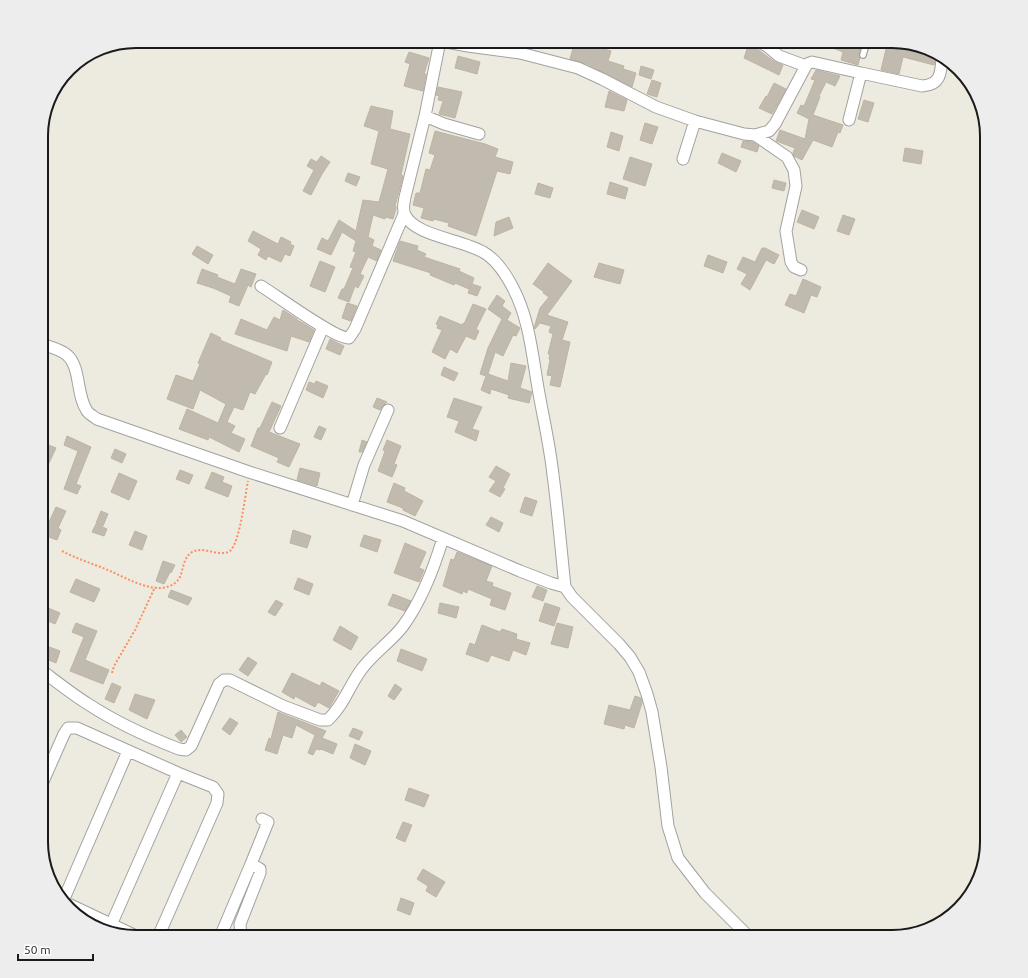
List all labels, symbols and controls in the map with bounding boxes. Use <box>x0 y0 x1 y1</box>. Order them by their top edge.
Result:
scale bar <box>18 936 93 962</box>
text: 50 m <box>24 943 51 956</box>

